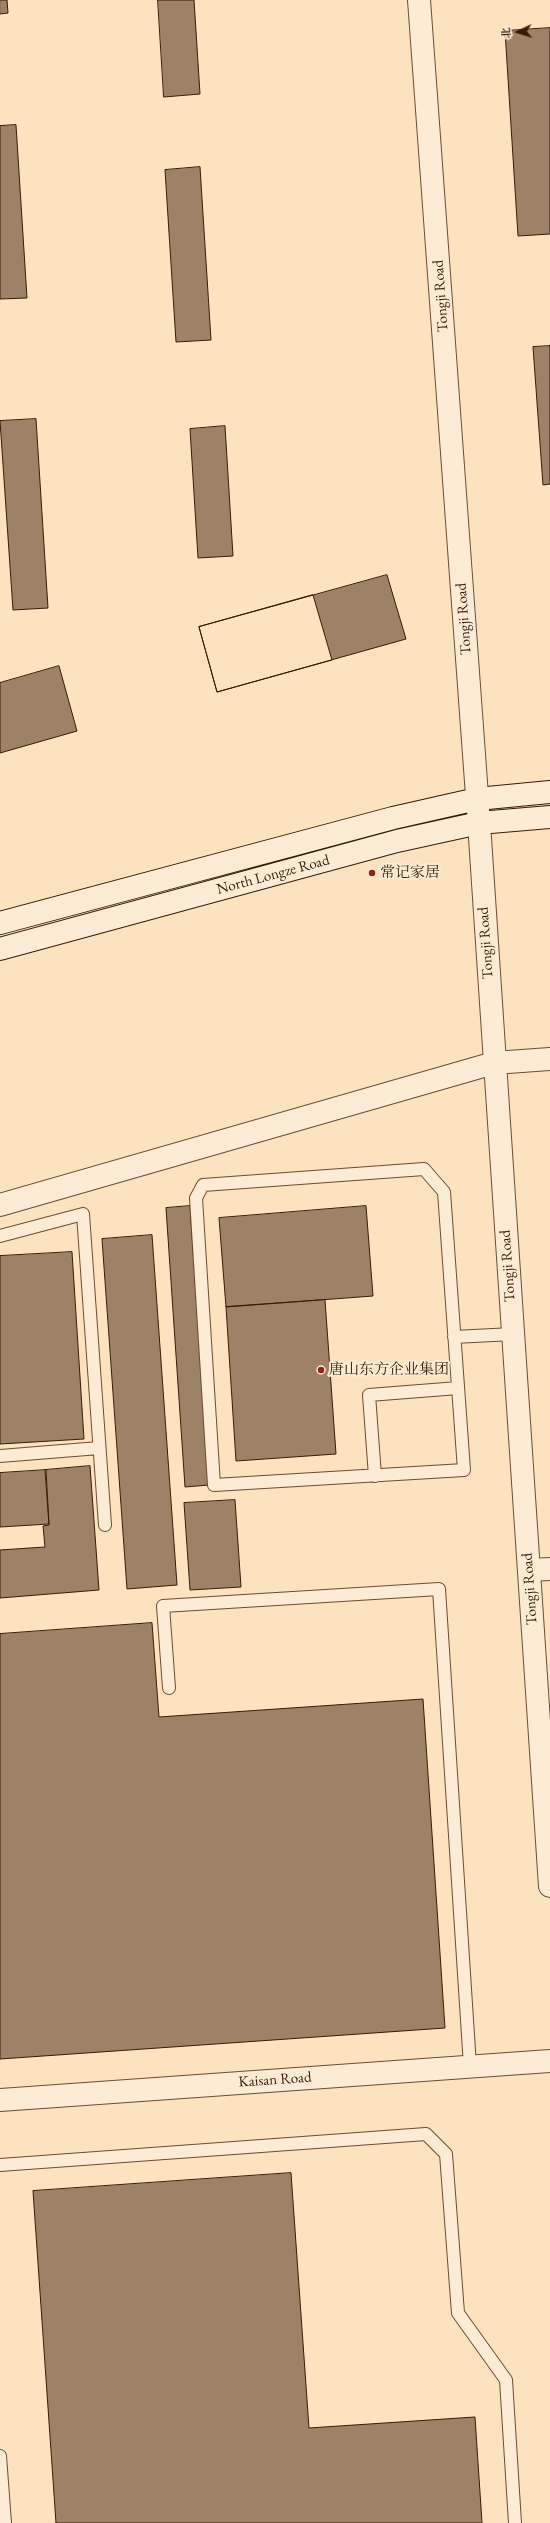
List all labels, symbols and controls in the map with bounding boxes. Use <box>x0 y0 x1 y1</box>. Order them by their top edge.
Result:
north arrow <box>498 12 538 52</box>
text: 北 <box>499 27 513 39</box>
street label: Tongji Road <box>430 259 452 333</box>
street label: Tongji Road <box>453 582 475 656</box>
street label: North Longze Road <box>215 851 331 899</box>
place label: 常记家居 <box>380 864 440 882</box>
marker: 常记家居 <box>367 868 377 878</box>
street label: Tongji Road <box>475 906 497 980</box>
street label: Tongji Road <box>497 1229 519 1303</box>
place label: 唐山东方企业集团 <box>329 1361 449 1379</box>
marker: 唐山东方企业集团 <box>316 1365 326 1375</box>
street label: Tongji Road <box>519 1552 541 1626</box>
street label: Kaisan Road <box>238 2068 312 2092</box>

